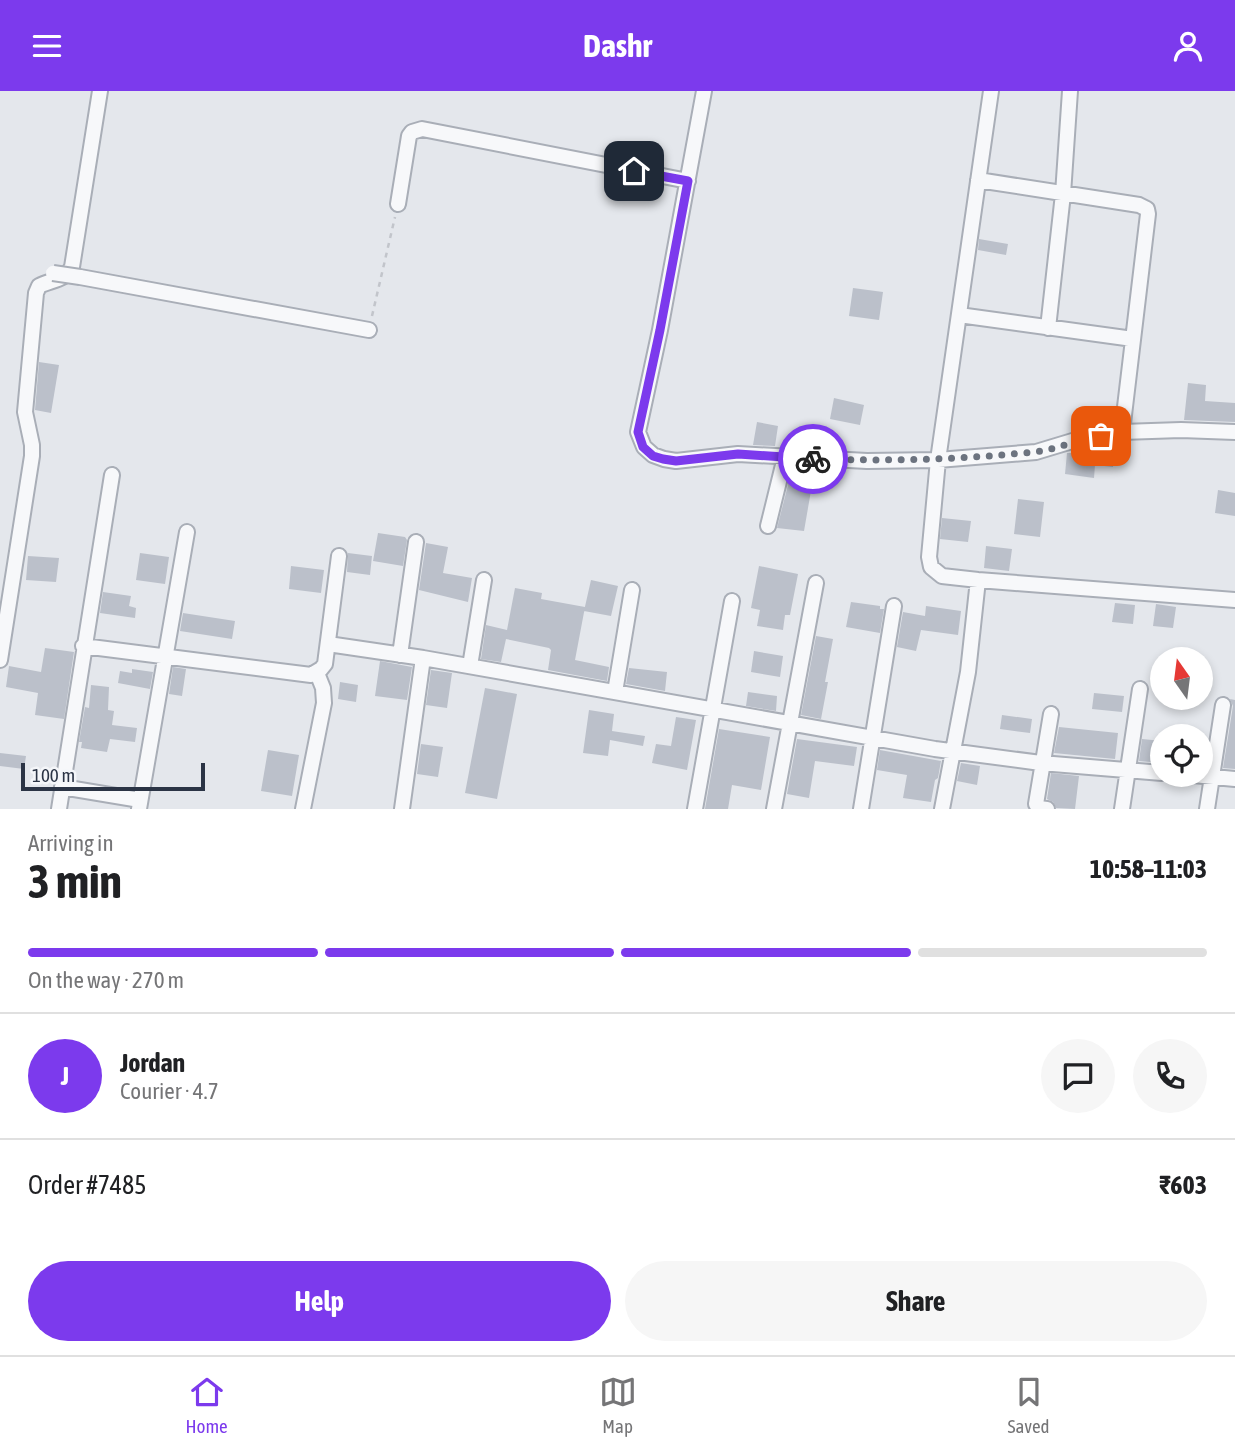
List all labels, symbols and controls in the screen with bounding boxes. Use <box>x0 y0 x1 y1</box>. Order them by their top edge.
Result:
icon: menu <box>28 27 66 65</box>
text: Dashr <box>583 27 652 64</box>
icon: person <box>1169 27 1207 65</box>
pin <box>604 141 664 201</box>
icon: home <box>615 152 653 190</box>
pin <box>1071 406 1131 466</box>
icon: bag <box>1082 417 1120 455</box>
courier <box>778 424 848 494</box>
icon: bike <box>794 440 832 478</box>
north arrow <box>1150 647 1213 711</box>
map controls <box>1150 647 1213 787</box>
button: locate <box>1150 724 1213 787</box>
scale bar <box>21 760 205 792</box>
text: 100 m <box>32 764 75 786</box>
text: Arriving in <box>28 830 114 856</box>
text: 10:58–11:03 <box>1090 854 1207 884</box>
text: 3 min <box>28 855 122 908</box>
text: On the way · 270 m <box>28 967 184 993</box>
button: chat <box>1041 1039 1115 1113</box>
button: phone <box>1133 1039 1207 1113</box>
text: Jordan <box>120 1048 185 1078</box>
text: J <box>61 1061 69 1091</box>
text: Courier · 4.7 <box>120 1078 219 1104</box>
text: Order #7485 <box>28 1170 147 1200</box>
text: ₹603 <box>1159 1170 1207 1200</box>
button: Help <box>28 1261 611 1341</box>
button: Share <box>625 1261 1207 1341</box>
tab: Home <box>185 1373 228 1437</box>
tab: Map <box>599 1373 637 1437</box>
tab: Saved <box>1008 1373 1050 1437</box>

